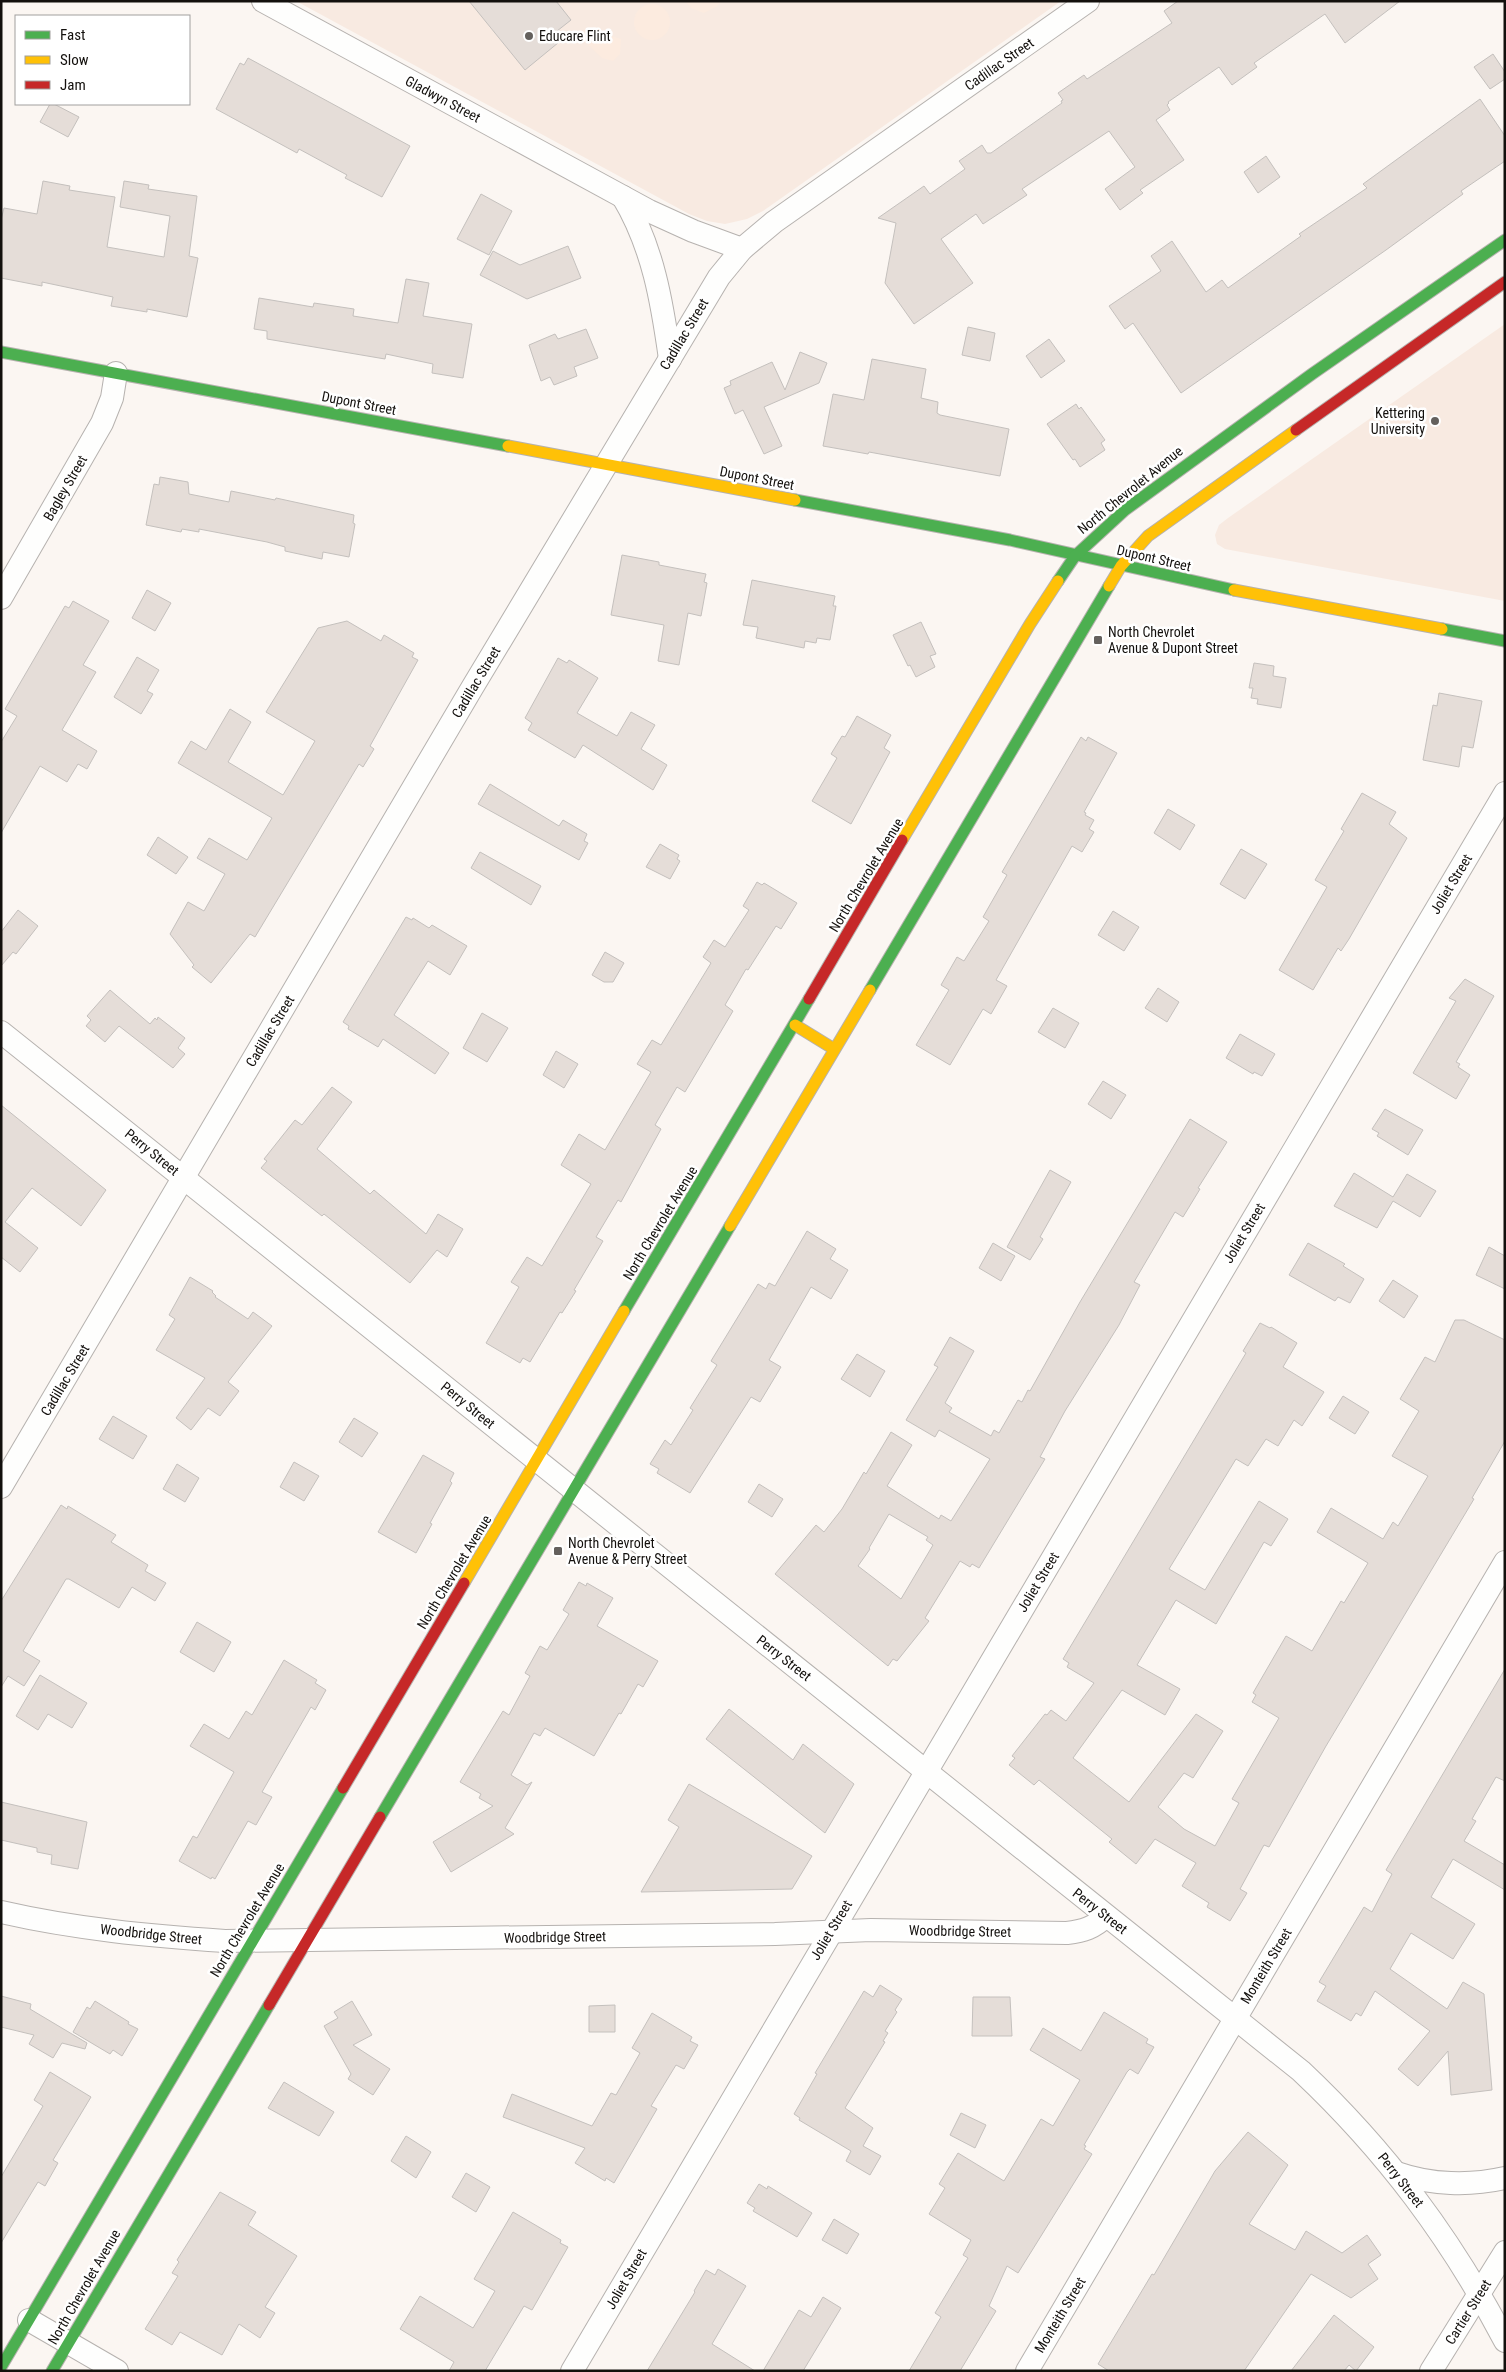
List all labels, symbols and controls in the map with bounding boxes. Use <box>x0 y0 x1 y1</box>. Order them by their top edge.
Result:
legend <box>15 15 190 105</box>
text: Fast <box>60 26 85 44</box>
place label: Educare Flint <box>539 28 611 44</box>
marker: Educare Flint <box>523 30 535 42</box>
street label: Cadillac Street <box>961 34 1037 94</box>
text: Slow <box>60 51 89 69</box>
street label: Gladwyn Street <box>403 72 483 126</box>
text: Jam <box>60 76 86 94</box>
street label: Cadillac Street <box>656 295 712 373</box>
street label: Dupont Street <box>320 388 398 418</box>
place label: Kettering University <box>1371 405 1425 437</box>
marker: Kettering University <box>1429 415 1441 427</box>
street label: North Chevrolet Avenue <box>1074 443 1186 537</box>
street label: Bagley Street <box>40 452 90 524</box>
street label: Dupont Street <box>718 463 796 493</box>
street label: Dupont Street <box>1115 542 1193 574</box>
place label: North Chevrolet Avenue & Dupont Street <box>1108 624 1238 656</box>
marker: North Chevrolet Avenue & Dupont Street <box>1092 634 1104 646</box>
street label: Cadillac Street <box>448 643 504 721</box>
street label: North Chevrolet Avenue <box>826 815 907 935</box>
street label: Joliet Street <box>1427 851 1475 917</box>
street label: Cadillac Street <box>242 992 298 1070</box>
street label: Perry Street <box>122 1125 182 1179</box>
street label: North Chevrolet Avenue <box>620 1163 701 1283</box>
street label: Joliet Street <box>1220 1200 1268 1266</box>
street label: Cadillac Street <box>37 1341 93 1419</box>
street label: Perry Street <box>438 1378 498 1432</box>
street label: North Chevrolet Avenue <box>414 1512 495 1632</box>
place label: North Chevrolet Avenue & Perry Street <box>568 1535 687 1567</box>
marker: North Chevrolet Avenue & Perry Street <box>552 1545 564 1557</box>
street label: Joliet Street <box>1014 1549 1062 1615</box>
street label: Perry Street <box>754 1632 814 1684</box>
street label: North Chevrolet Avenue <box>207 1860 288 1980</box>
street label: Perry Street <box>1070 1885 1130 1937</box>
street label: Joliet Street <box>807 1897 855 1963</box>
street label: Woodbridge Street <box>99 1921 203 1947</box>
street label: Woodbridge Street <box>909 1922 1011 1940</box>
street label: Monteith Street <box>1237 1925 1295 2007</box>
street label: Woodbridge Street <box>504 1928 606 1946</box>
street label: Perry Street <box>1375 2150 1427 2210</box>
street label: North Chevrolet Avenue <box>45 2226 124 2347</box>
street label: Joliet Street <box>602 2246 650 2312</box>
street label: Monteith Street <box>1031 2274 1089 2356</box>
street label: Cartier Street <box>1442 2277 1494 2347</box>

